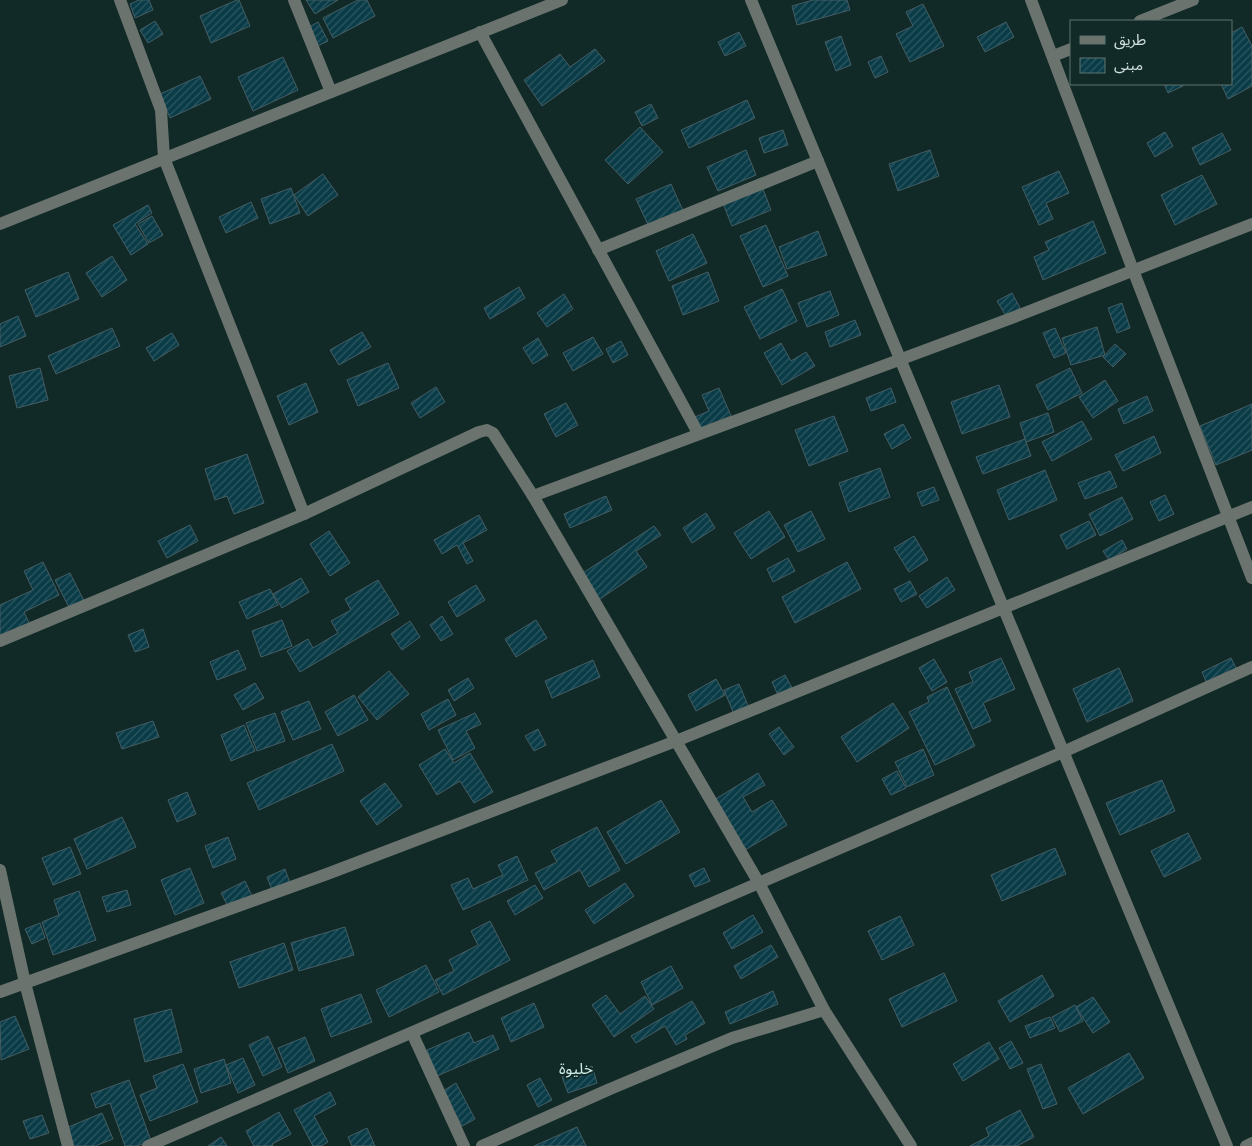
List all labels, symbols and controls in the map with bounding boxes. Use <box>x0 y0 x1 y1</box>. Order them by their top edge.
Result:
legend <box>1070 20 1232 85</box>
text: طريق <box>1114 30 1146 50</box>
text: مبنى <box>1114 55 1143 74</box>
district label: خليوة <box>559 1058 593 1078</box>

